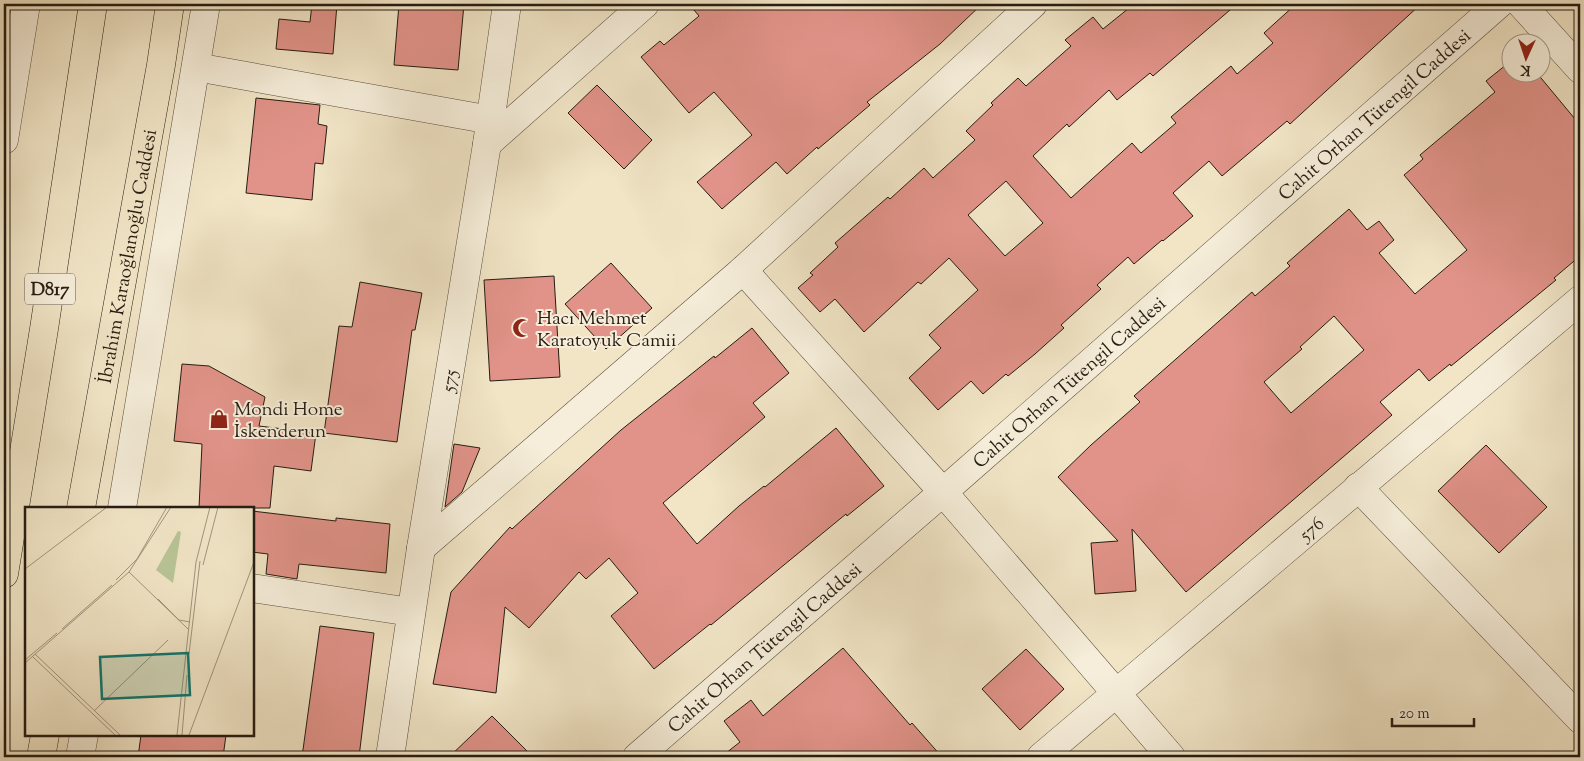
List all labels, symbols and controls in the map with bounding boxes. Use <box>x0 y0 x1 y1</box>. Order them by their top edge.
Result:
street label: Cahit Orhan Tütengil Caddesi <box>1273 24 1478 208</box>
north arrow <box>1502 32 1552 82</box>
text: K <box>1519 59 1531 79</box>
street label: İbrahim Karaoğlanoğlu Caddesi <box>93 127 165 386</box>
road number: D817 <box>25 274 75 304</box>
street label: Cahit Orhan Tütengil Caddesi <box>968 291 1173 476</box>
place label: Hacı Mehmet Karatoyuk Camii <box>537 306 676 355</box>
mosque icon: Hacı Mehmet Karatoyuk Camii <box>511 317 533 339</box>
street label: 575 <box>436 367 466 395</box>
place label: Mondi Home İskenderun <box>234 397 343 446</box>
shop icon: Mondi Home İskenderun <box>208 408 230 430</box>
inset map <box>25 507 254 736</box>
street label: 576 <box>1293 511 1331 549</box>
street label: Cahit Orhan Tütengil Caddesi <box>663 557 869 741</box>
scale bar <box>1392 696 1474 728</box>
text: 20 m <box>1399 704 1430 725</box>

